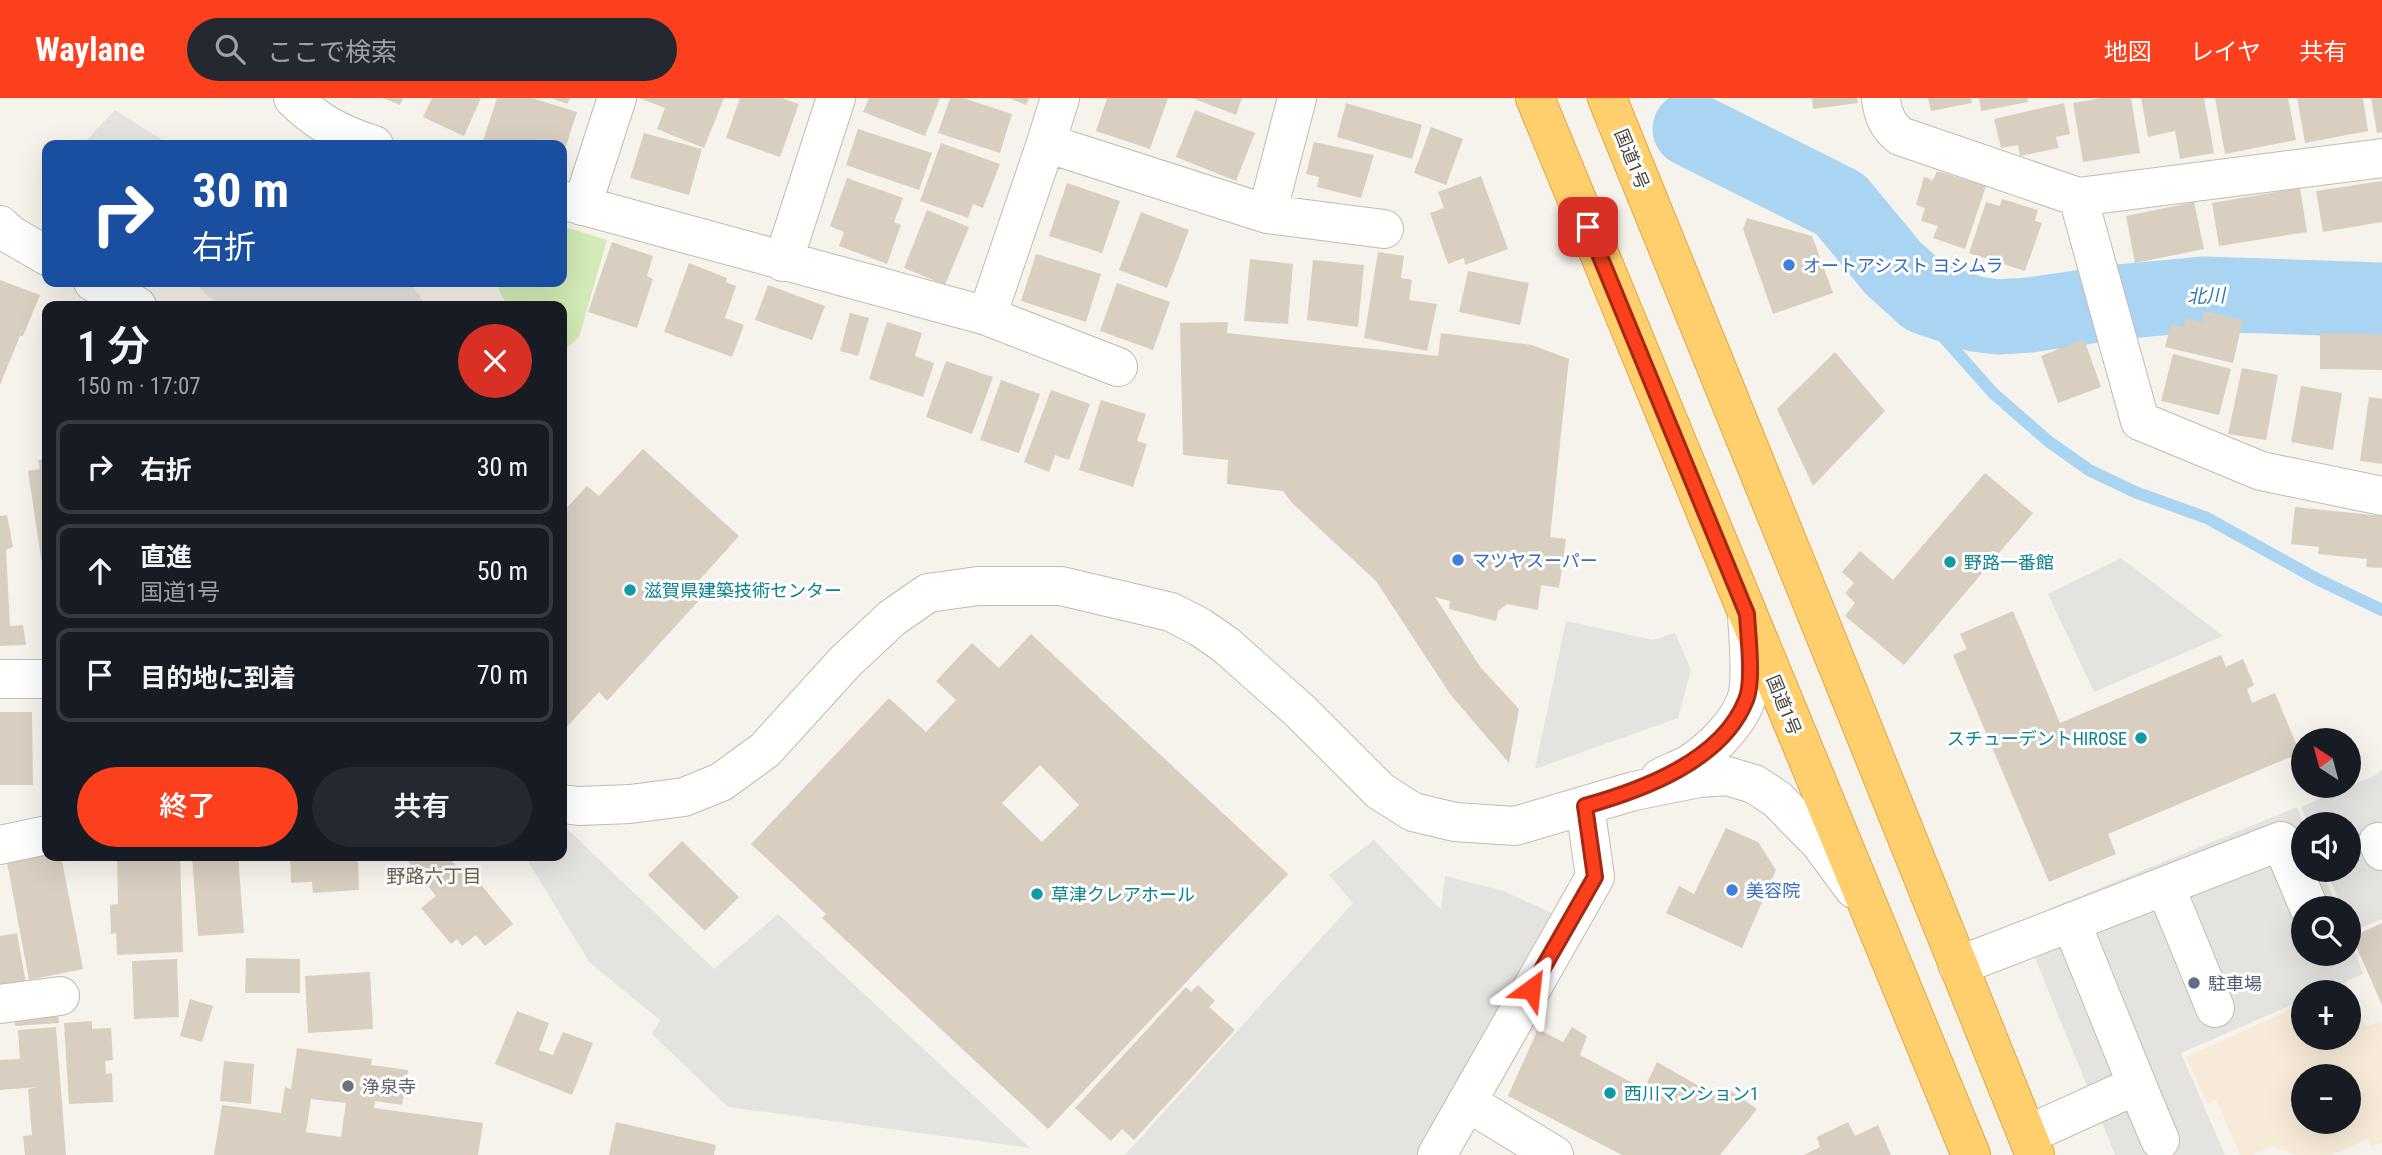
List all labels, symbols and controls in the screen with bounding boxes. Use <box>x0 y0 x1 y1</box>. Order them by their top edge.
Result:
search box <box>187 18 677 81</box>
text: Waylane <box>35 30 145 69</box>
icon: search <box>211 30 249 68</box>
text: ここで検索 <box>267 37 397 67</box>
text: 地図 <box>2104 38 2152 66</box>
text: レイヤ <box>2190 38 2261 66</box>
text: 共有 <box>2299 38 2347 66</box>
street label: 国道1号 <box>1610 126 1654 192</box>
text: 30 m <box>192 162 289 219</box>
icon: right <box>77 168 168 259</box>
pin <box>1558 197 1618 257</box>
icon: arrive <box>1569 208 1607 246</box>
text: 右折 <box>192 228 256 266</box>
place label: オートアシスト ヨシムラ <box>1803 255 2004 276</box>
marker: オートアシスト ヨシムラ <box>1781 257 1797 273</box>
water label: 北川 <box>2187 284 2227 308</box>
text: 1 分 <box>77 322 150 371</box>
button: close <box>458 324 532 398</box>
text: 150 m · 17:07 <box>77 373 201 400</box>
icon: right <box>81 448 119 486</box>
text: 30 m <box>477 452 528 482</box>
text: 右折 <box>140 455 192 485</box>
text: 直進 <box>140 542 192 572</box>
place label: マツヤスーパー <box>1472 550 1598 571</box>
icon: ahead <box>81 552 119 590</box>
marker: マツヤスーパー <box>1450 552 1466 568</box>
place label: 野路一番館 <box>1964 552 2054 573</box>
marker: 野路一番館 <box>1942 554 1958 570</box>
text: 50 m <box>477 556 528 586</box>
text: 国道1号 <box>140 579 220 606</box>
place label: 滋賀県建築技術センター <box>644 580 842 601</box>
marker: 滋賀県建築技術センター <box>622 582 638 598</box>
icon: arrive <box>81 656 119 694</box>
text: 70 m <box>477 660 528 690</box>
text: 目的地に到着 <box>140 663 296 693</box>
street label: 国道1号 <box>1762 672 1806 738</box>
place label: スチューデントHIROSE <box>1947 728 2127 749</box>
north arrow <box>2291 728 2361 798</box>
map controls <box>2291 728 2361 1134</box>
marker: スチューデントHIROSE <box>2133 730 2149 746</box>
button: 終了 <box>77 767 298 847</box>
button: 共有 <box>312 767 532 847</box>
button: sound <box>2291 812 2361 882</box>
district label: 野路六丁目 <box>386 865 482 888</box>
place label: 美容院 <box>1746 880 1800 901</box>
marker: 美容院 <box>1724 882 1740 898</box>
place label: 草津クレアホール <box>1051 884 1195 905</box>
marker: 草津クレアホール <box>1029 886 1045 902</box>
button: search <box>2291 896 2361 966</box>
position arrow <box>1494 952 1568 1026</box>
place label: 駐車場 <box>2208 973 2262 994</box>
marker: 駐車場 <box>2186 975 2202 991</box>
button: + <box>2291 980 2361 1050</box>
button: − <box>2291 1064 2361 1134</box>
place label: 浄泉寺 <box>362 1076 416 1097</box>
marker: 浄泉寺 <box>340 1078 356 1094</box>
place label: 西川マンション1 <box>1624 1083 1759 1104</box>
marker: 西川マンション1 <box>1602 1085 1618 1101</box>

